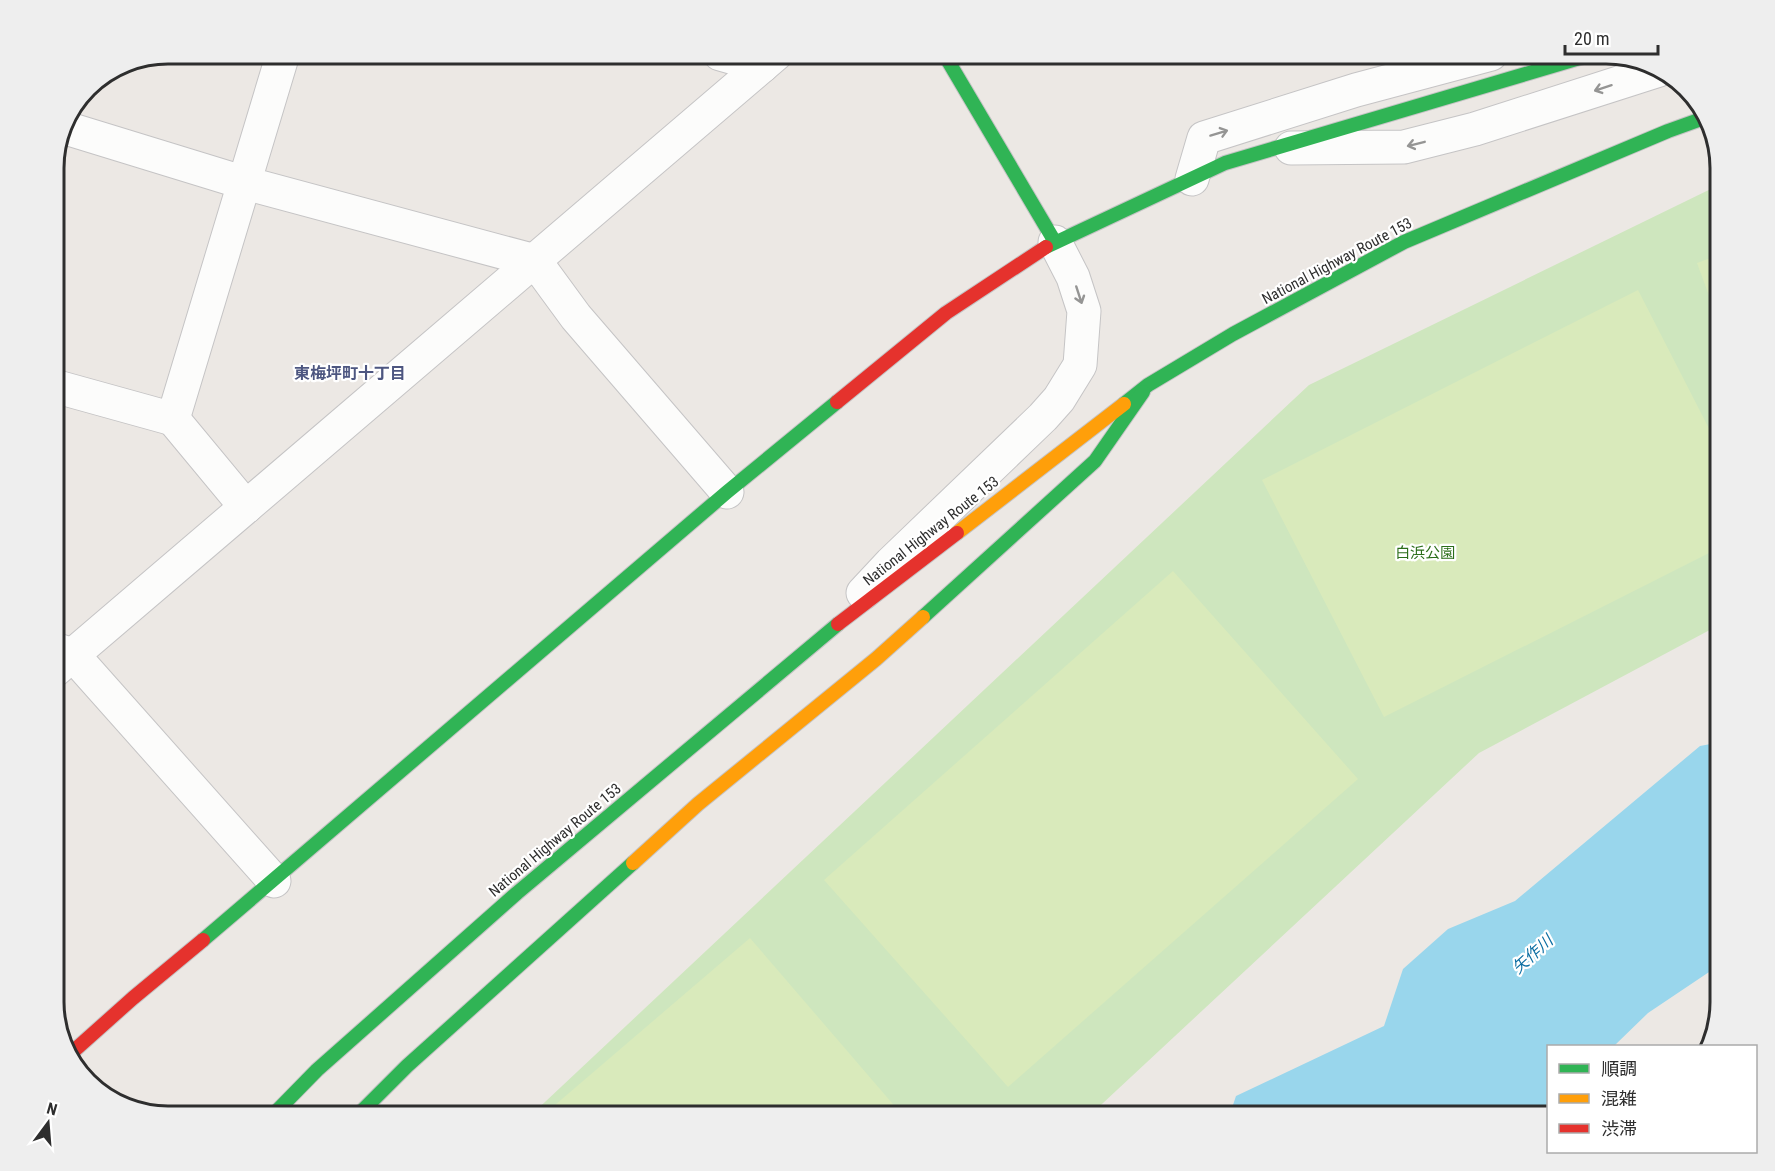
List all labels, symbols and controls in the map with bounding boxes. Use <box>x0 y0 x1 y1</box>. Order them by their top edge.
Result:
scale bar <box>1565 18 1658 56</box>
text: 20 m <box>1574 28 1609 49</box>
one-way arrow <box>1594 84 1613 95</box>
one-way arrow <box>1209 127 1228 138</box>
one-way arrow <box>1407 138 1426 150</box>
street label: National Highway Route 153 <box>1259 214 1415 308</box>
one-way arrow <box>1074 285 1085 304</box>
district label: 東梅坪町十丁目 <box>294 364 406 383</box>
street label: National Highway Route 153 <box>860 473 1002 589</box>
park label: 白浜公園 <box>1395 544 1455 562</box>
street label: National Highway Route 153 <box>485 779 625 901</box>
water label: 矢作川 <box>1508 930 1558 977</box>
legend <box>1547 1045 1757 1153</box>
text: 順調 <box>1601 1058 1637 1079</box>
text: 混雑 <box>1601 1088 1637 1109</box>
north arrow <box>18 1093 78 1153</box>
text: N <box>45 1099 59 1120</box>
text: 渋滞 <box>1601 1118 1637 1139</box>

